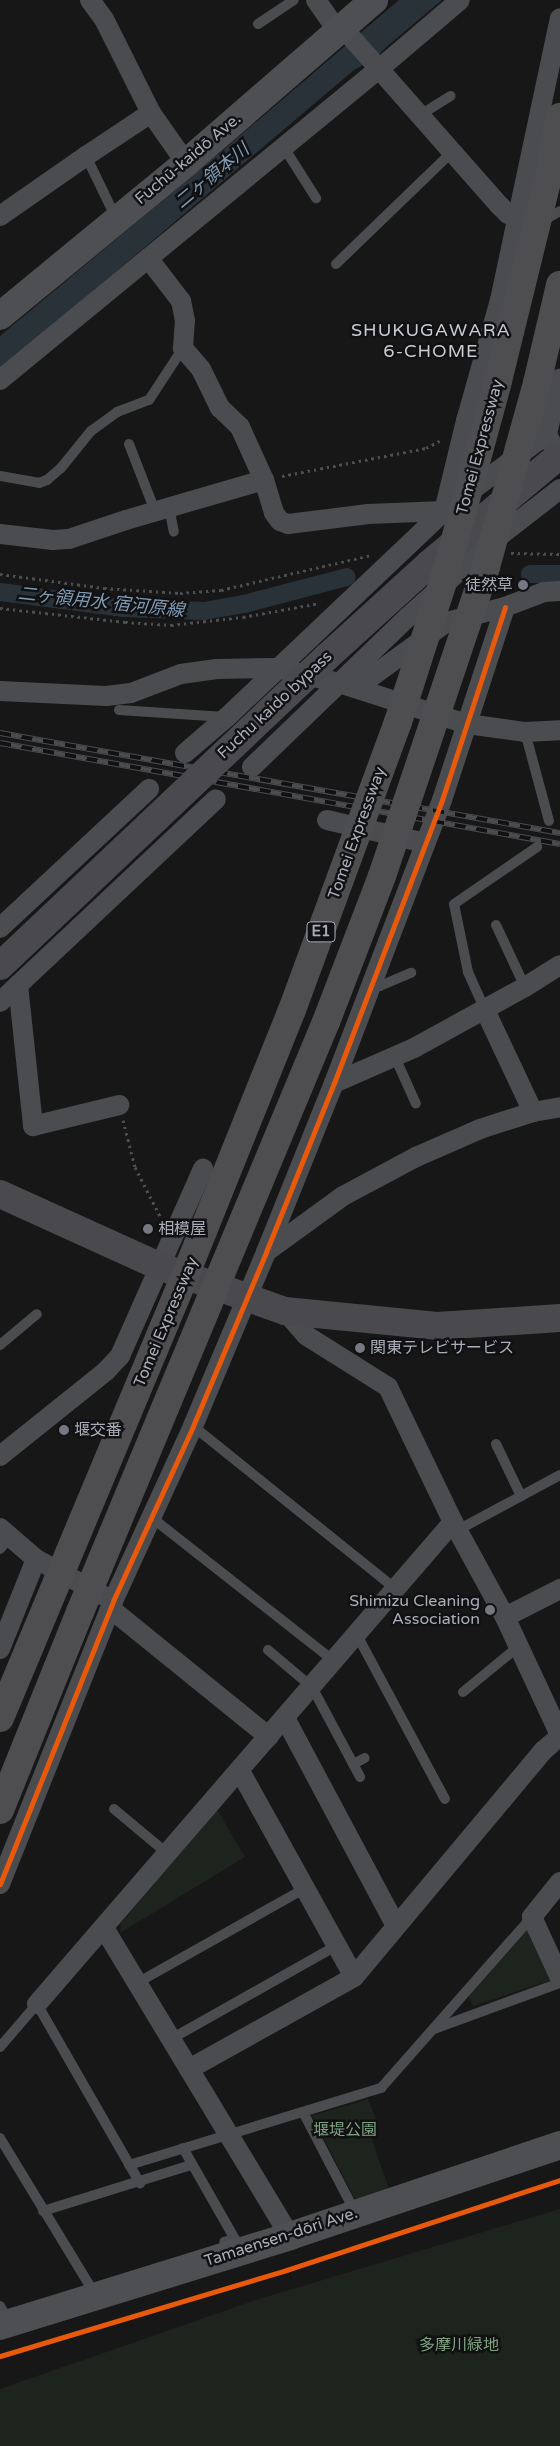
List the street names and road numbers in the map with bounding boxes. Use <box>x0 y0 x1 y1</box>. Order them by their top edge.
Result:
street label: Fuchū-kaidō Ave. <box>131 109 245 209</box>
street label: Tomei Expressway <box>453 377 507 517</box>
street label: Fuchu kaido bypass <box>214 647 336 763</box>
street label: Tomei Expressway <box>324 764 390 902</box>
road number: E1 <box>306 920 336 944</box>
street label: Tomei Expressway <box>130 1254 202 1390</box>
street label: Tamaensen-dōri Ave. <box>202 2203 360 2271</box>

